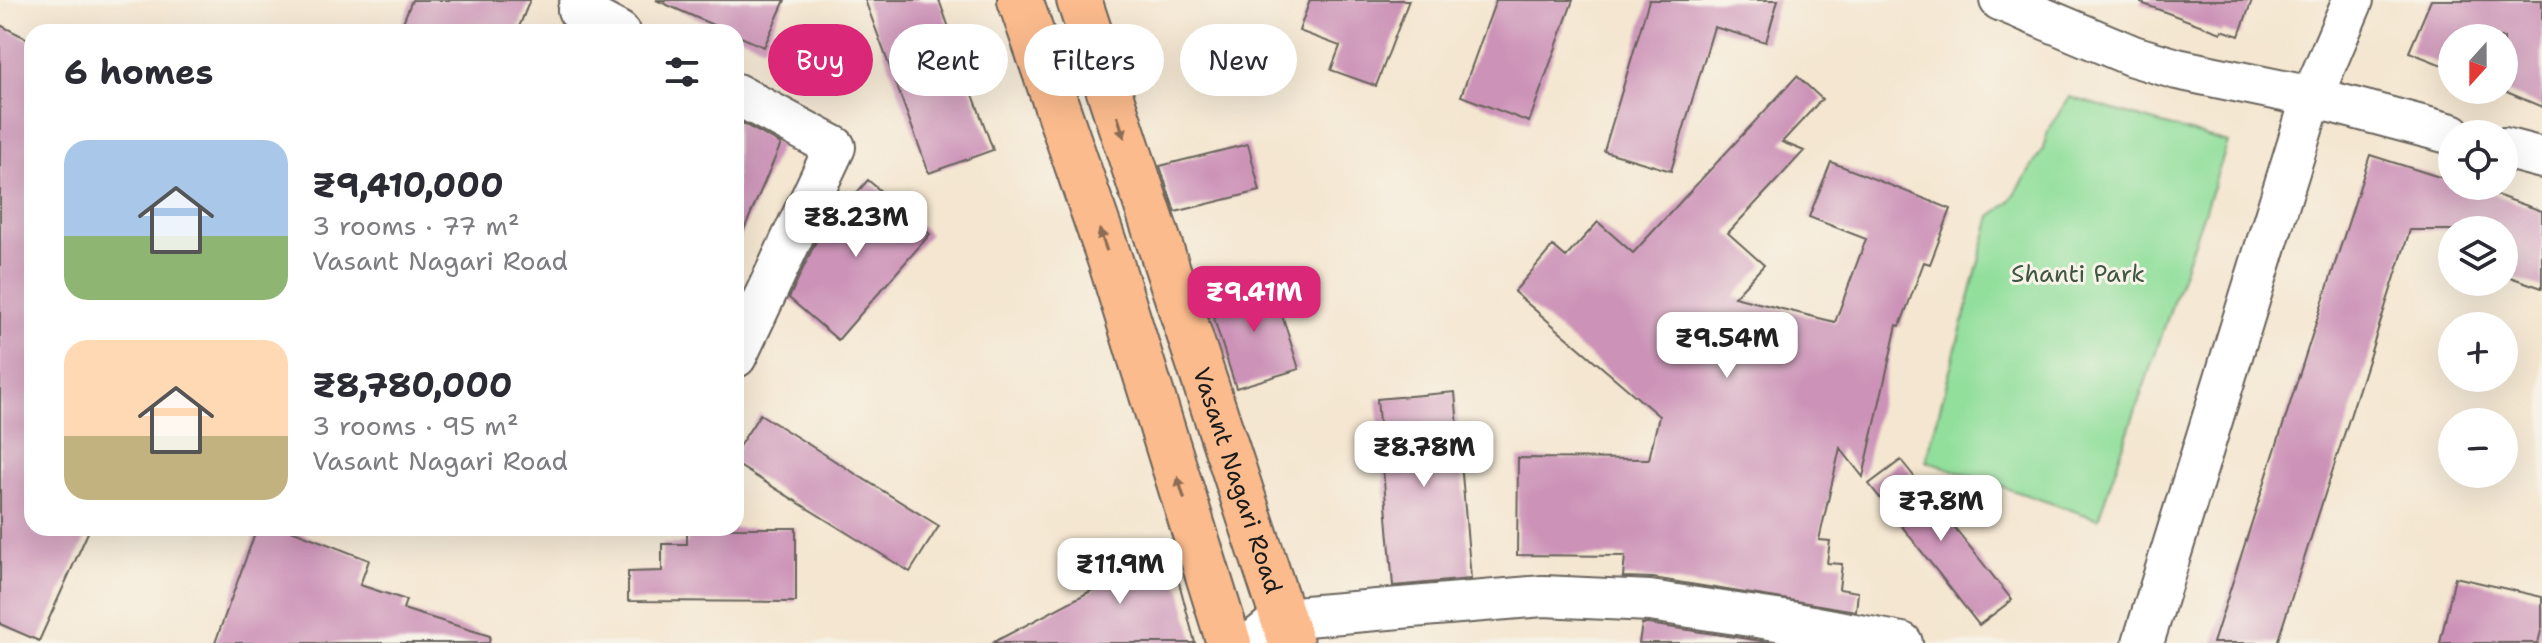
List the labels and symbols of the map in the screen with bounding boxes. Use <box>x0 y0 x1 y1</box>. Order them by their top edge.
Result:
north arrow <box>2438 24 2518 104</box>
one-way arrow <box>1115 116 1127 140</box>
pin: ₹8.23M <box>791 191 921 259</box>
one-way arrow <box>1096 228 1109 252</box>
park label: Shanti Park <box>2011 258 2145 290</box>
pin: ₹9.41M <box>1189 266 1319 334</box>
pin: ₹9.54M <box>1662 312 1792 380</box>
street label: Vasant Nagari Road <box>1185 363 1290 598</box>
pin: ₹8.78M <box>1359 421 1489 489</box>
pin: ₹7.8M <box>1885 475 1997 543</box>
one-way arrow <box>1174 476 1187 500</box>
pin: ₹11.9M <box>1055 538 1185 606</box>

